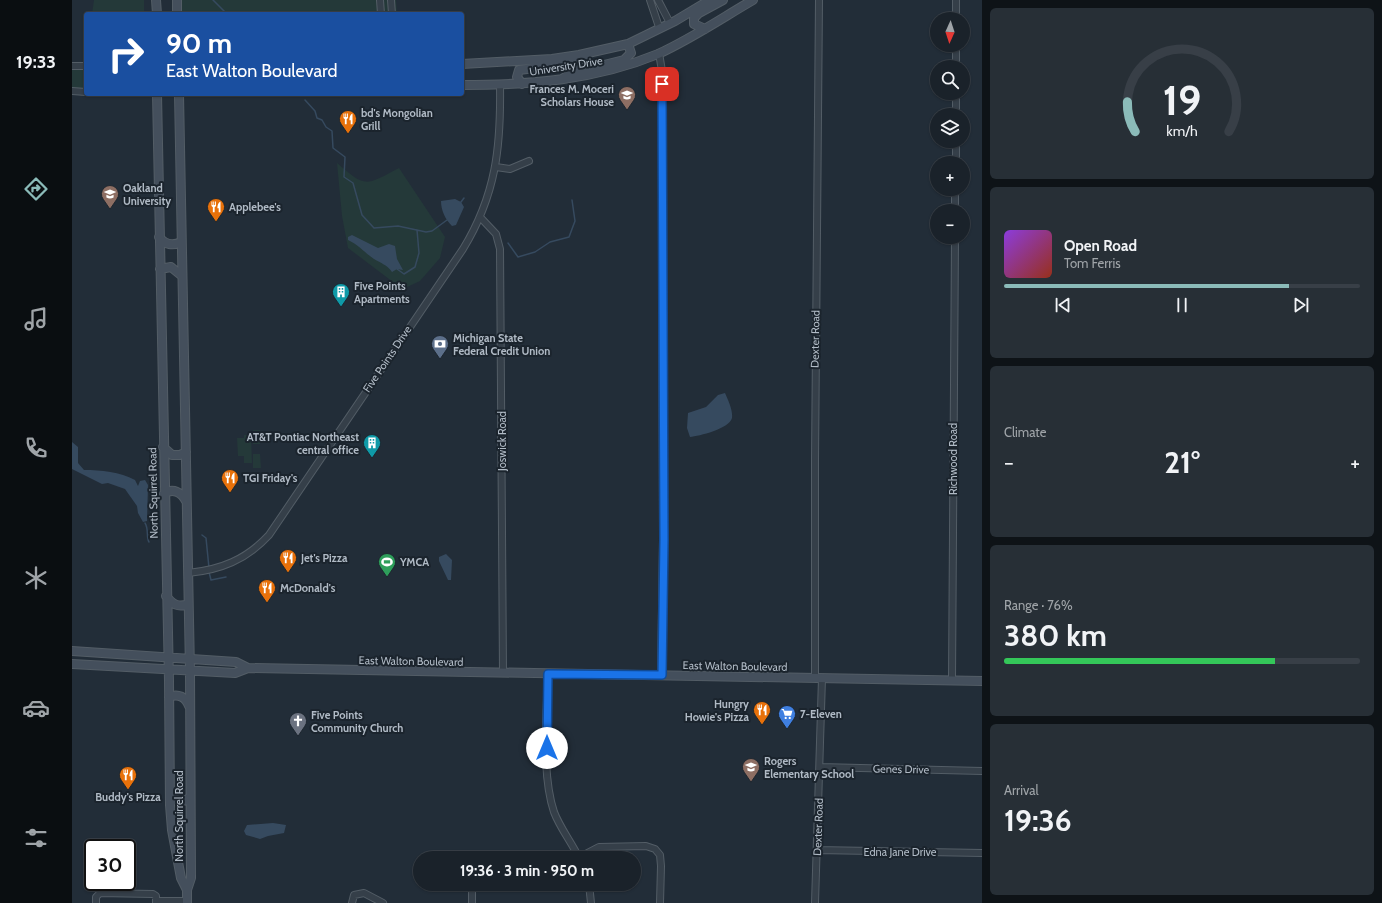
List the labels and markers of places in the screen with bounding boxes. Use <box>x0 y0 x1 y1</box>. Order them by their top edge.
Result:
pin <box>645 67 679 101</box>
place label: Frances M. Moceri Scholars House <box>529 82 614 109</box>
school or university icon: Frances M. Moceri Scholars House <box>617 85 637 110</box>
place label: bd's Mongolian Grill <box>361 106 433 133</box>
restaurant icon: bd's Mongolian Grill <box>338 109 358 134</box>
place label: Oakland University <box>123 181 171 208</box>
school or university icon: Oakland University <box>100 184 120 209</box>
restaurant icon: Applebee's <box>206 197 226 222</box>
place label: Applebee's <box>229 200 281 214</box>
place label: Five Points Apartments <box>354 279 410 306</box>
building icon: Five Points Apartments <box>331 282 351 307</box>
place label: Michigan State Federal Credit Union <box>453 331 550 358</box>
bank icon: Michigan State Federal Credit Union <box>430 334 450 359</box>
place label: AT&T Pontiac Northeast central office <box>247 430 359 457</box>
building icon: AT&T Pontiac Northeast central office <box>362 433 382 458</box>
restaurant icon: TGI Friday's <box>220 468 240 493</box>
place label: TGI Friday's <box>243 471 298 485</box>
restaurant icon: Jet's Pizza <box>278 548 298 573</box>
place label: Jet's Pizza <box>300 551 348 565</box>
sports icon: YMCA <box>377 552 397 577</box>
place label: YMCA <box>399 555 429 569</box>
restaurant icon: McDonald's <box>257 578 277 603</box>
place label: McDonald's <box>280 581 336 595</box>
place label: Hungry Howie's Pizza <box>685 697 750 724</box>
restaurant icon: Hungry Howie's Pizza <box>752 700 772 725</box>
supermarket icon: 7-Eleven <box>777 704 797 729</box>
place label: 7-Eleven <box>800 707 842 721</box>
place label: Five Points Community Church <box>311 708 403 735</box>
church icon: Five Points Community Church <box>288 711 308 736</box>
place label: Rogers Elementary School <box>764 754 854 781</box>
school or university icon: Rogers Elementary School <box>741 757 761 782</box>
restaurant icon: Buddy's Pizza <box>118 765 138 790</box>
place label: Buddy's Pizza <box>95 790 161 804</box>

